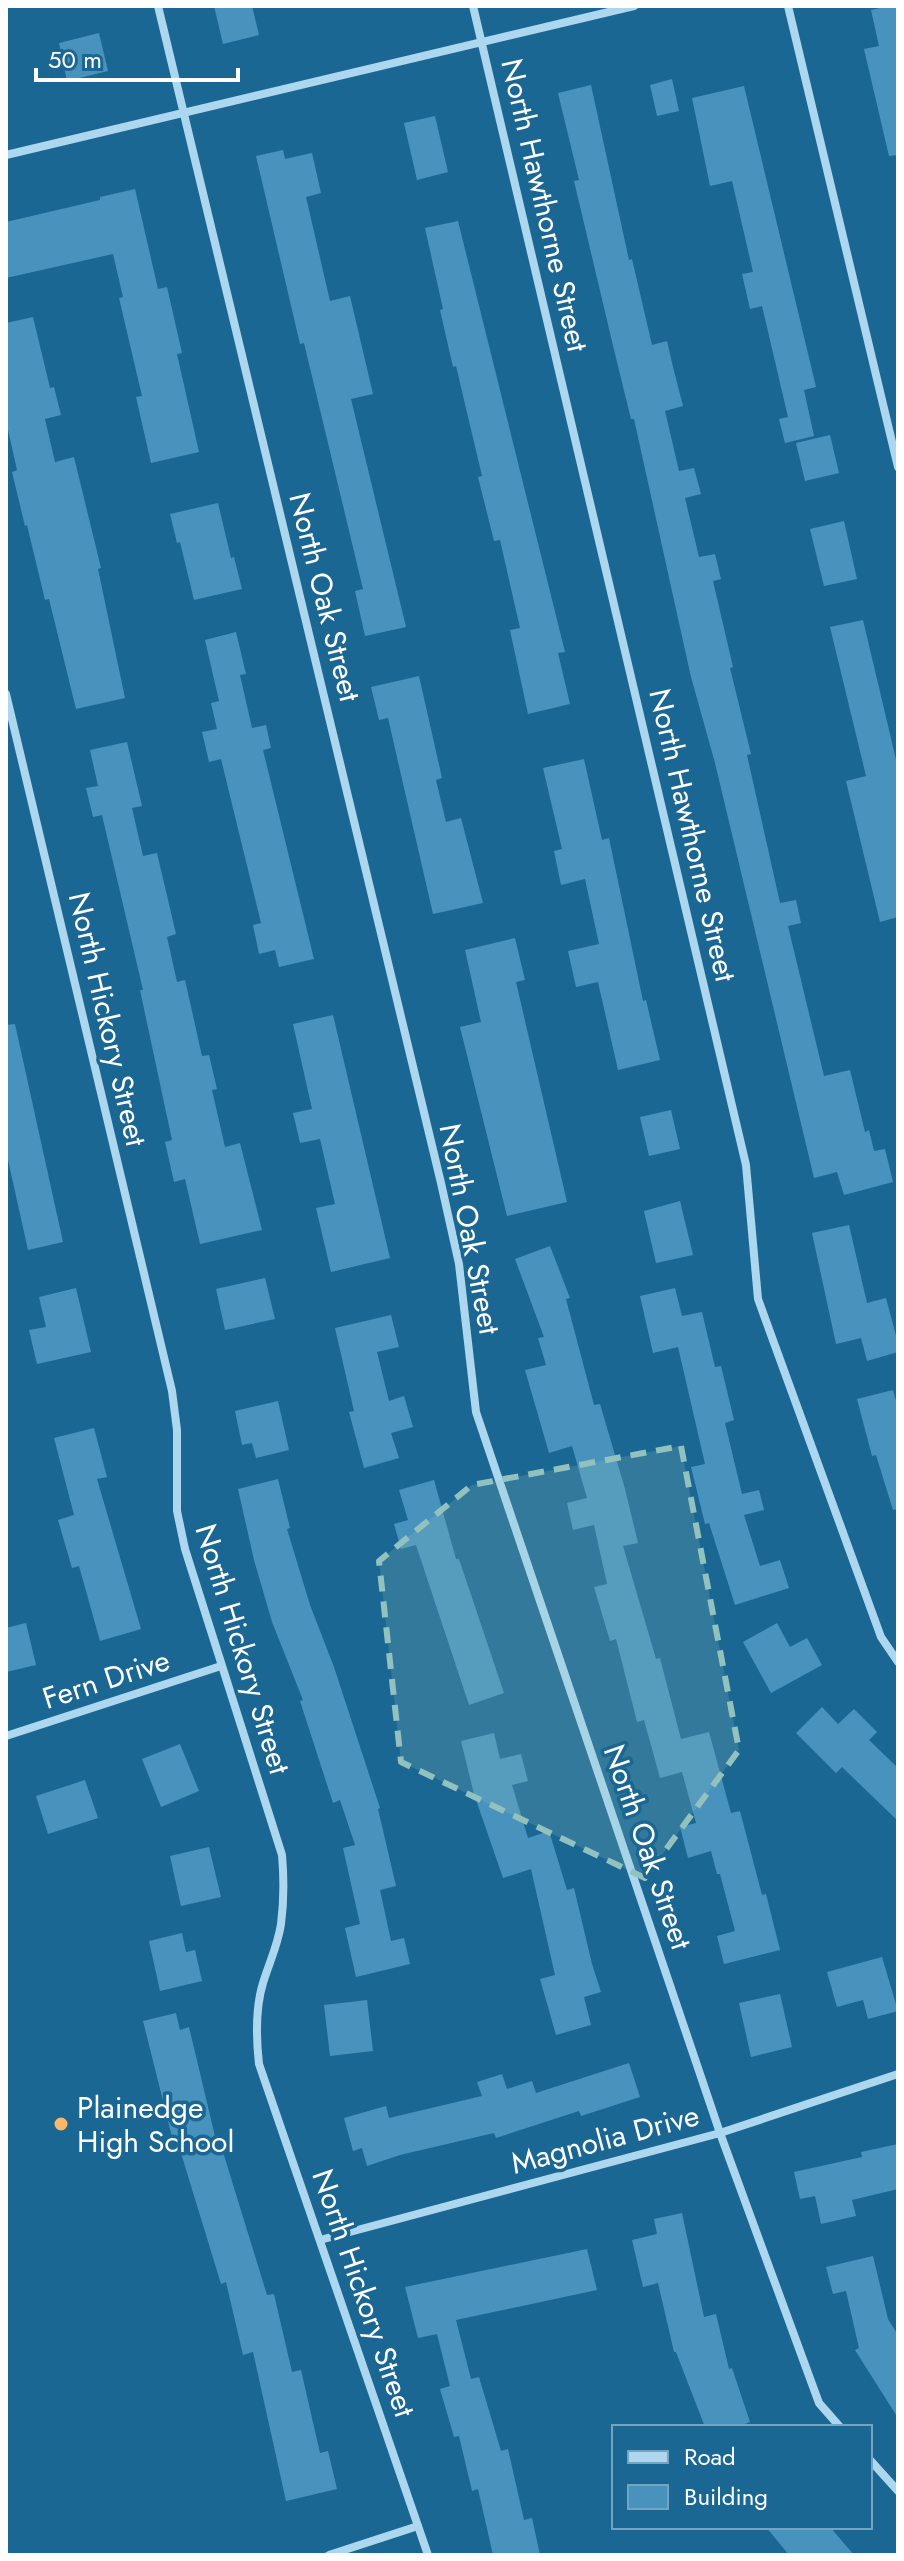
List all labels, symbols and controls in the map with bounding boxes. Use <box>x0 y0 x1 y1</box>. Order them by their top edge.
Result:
scale bar <box>36 32 238 82</box>
text: 50 m <box>48 42 102 77</box>
street label: North Hawthorne Street <box>490 54 600 356</box>
street label: North Oak Street <box>278 488 372 707</box>
street label: North Hawthorne Street <box>638 684 748 986</box>
street label: North Hickory Street <box>58 888 158 1151</box>
street label: North Oak Street <box>428 1120 512 1339</box>
street label: North Hickory Street <box>184 1519 302 1780</box>
street label: Fern Drive <box>37 1638 175 1720</box>
street label: North Oak Street <box>593 1739 703 1956</box>
place label: Plainedge High School <box>77 2086 234 2163</box>
street label: Magnolia Drive <box>506 2093 704 2185</box>
marker: Plainedge High School <box>52 2115 70 2133</box>
street label: North Hickory Street <box>301 2163 427 2423</box>
legend <box>612 2425 872 2529</box>
text: Road <box>684 2439 736 2474</box>
text: Building <box>684 2479 768 2514</box>

